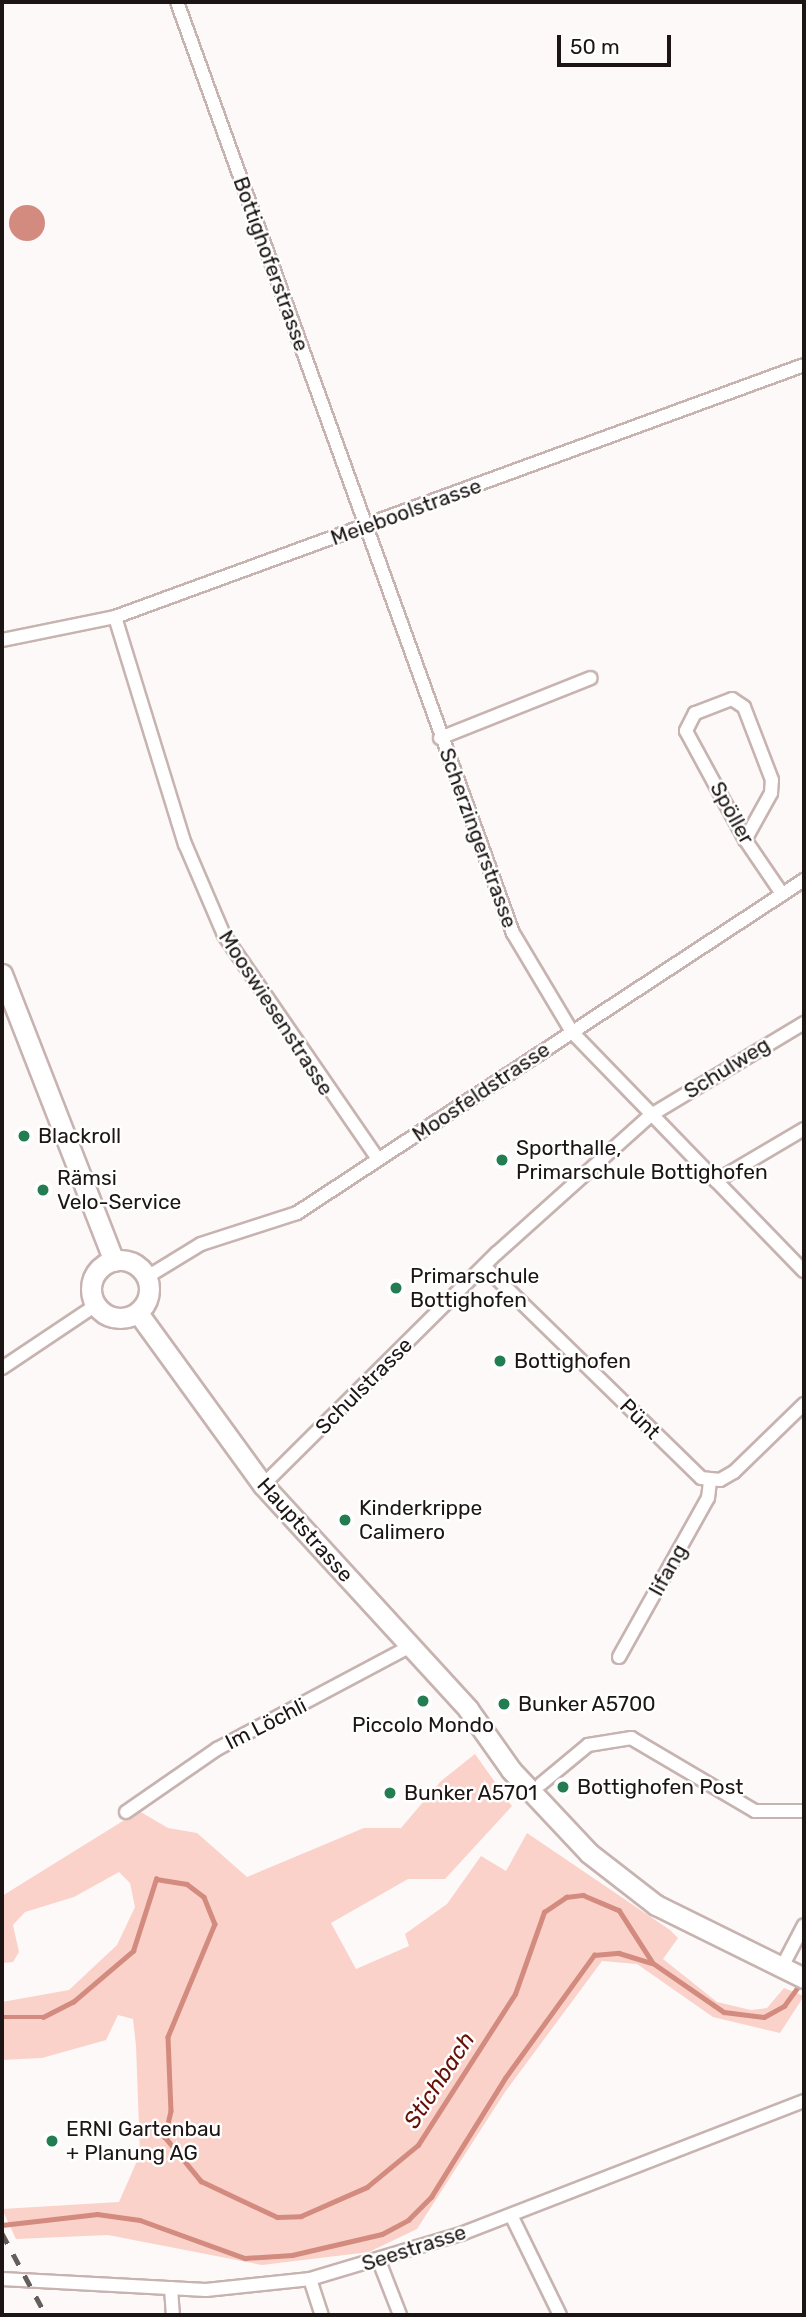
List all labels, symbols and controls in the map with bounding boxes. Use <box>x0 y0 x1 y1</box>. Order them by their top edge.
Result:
scale bar <box>561 21 675 65</box>
text: 50 m <box>570 34 620 59</box>
street label: Bottighoferstrasse <box>228 173 314 355</box>
street label: Meieboolstrasse <box>327 473 485 551</box>
street label: Scherzingerstrasse <box>434 745 522 931</box>
street label: Spöller <box>705 777 759 849</box>
street label: Mooswiesenstrasse <box>213 926 339 1100</box>
street label: Schulweg <box>680 1032 774 1104</box>
street label: Moosfeldstrasse <box>408 1037 554 1147</box>
place label: Blackroll <box>38 1123 121 1149</box>
marker: Blackroll <box>16 1128 32 1144</box>
place label: Sporthalle, Primarschule Bottighofen <box>516 1135 768 1185</box>
marker: Sporthalle, Primarschule Bottighofen <box>494 1152 510 1168</box>
place label: Rämsi Velo-Service <box>57 1165 181 1215</box>
marker: Rämsi Velo-Service <box>35 1182 51 1198</box>
place label: Primarschule Bottighofen <box>410 1263 539 1313</box>
marker: Primarschule Bottighofen <box>388 1280 404 1296</box>
street label: Schulstrasse <box>310 1332 418 1440</box>
place label: Bottighofen <box>514 1348 631 1374</box>
marker: Bottighofen <box>492 1353 508 1369</box>
street label: Pünt <box>615 1394 665 1444</box>
street label: Hauptstrasse <box>252 1473 358 1587</box>
place label: Kinderkrippe Calimero <box>359 1495 482 1545</box>
marker: Kinderkrippe Calimero <box>337 1512 353 1528</box>
street label: Iifang <box>644 1540 692 1600</box>
place label: Bunker A5700 <box>518 1691 657 1717</box>
street label: Im Löchli <box>221 1693 311 1755</box>
marker: Piccolo Mondo <box>415 1693 431 1709</box>
marker: Bunker A5700 <box>496 1696 512 1712</box>
place label: Piccolo Mondo <box>352 1712 494 1738</box>
place label: Bottighofen Post <box>577 1774 744 1800</box>
marker: Bottighofen Post <box>555 1779 571 1795</box>
place label: Bunker A5701 <box>404 1780 538 1806</box>
marker: Bunker A5701 <box>382 1785 398 1801</box>
water label: Stichbach <box>398 2027 480 2133</box>
place label: ERNI Gartenbau + Planung AG <box>66 2116 221 2166</box>
marker: ERNI Gartenbau + Planung AG <box>44 2133 60 2149</box>
street label: Seestrasse <box>359 2219 469 2277</box>

